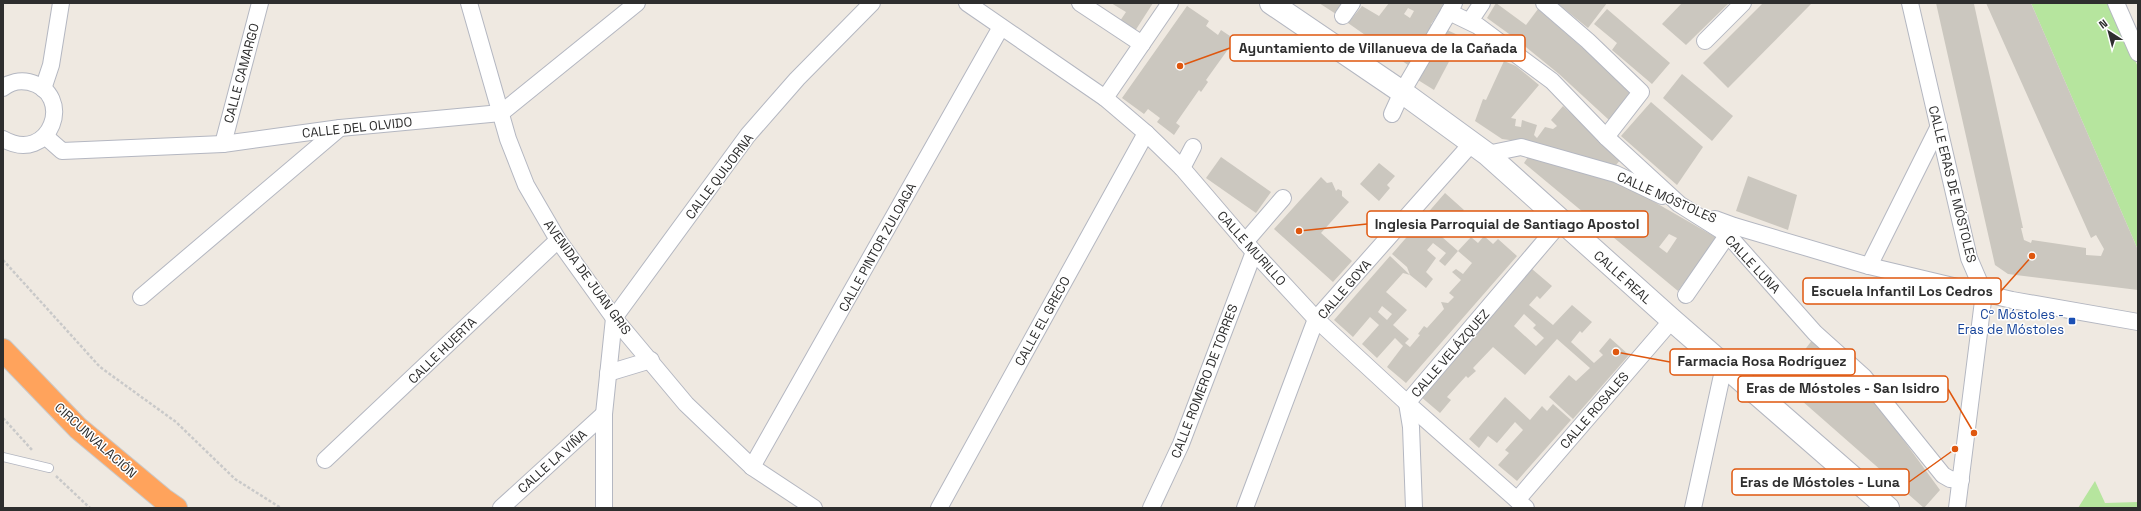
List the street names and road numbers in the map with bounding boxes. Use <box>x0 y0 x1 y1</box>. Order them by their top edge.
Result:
street label: CALLE CAMARGO <box>220 21 263 125</box>
street label: CALLE ERAS DE MÓSTOLES <box>1925 104 1980 265</box>
street label: CALLE DEL OLVIDO <box>301 113 413 142</box>
street label: CALLE QUIJORNA <box>682 130 757 223</box>
street label: CALLE MÓSTOLES <box>1614 168 1719 227</box>
street label: CALLE PINTOR ZULOAGA <box>835 180 920 315</box>
street label: CALLE MURILLO <box>1213 207 1290 289</box>
street label: AVENIDA DE JUAN GRIS <box>540 216 635 338</box>
street label: CALLE LUNA <box>1721 232 1784 297</box>
street label: CALLE REAL <box>1590 247 1655 308</box>
street label: CALLE GOYA <box>1314 256 1375 323</box>
street label: CALLE EL GRECO <box>1011 273 1074 369</box>
street label: CALLE ROMERO DE TORRES <box>1167 302 1242 461</box>
street label: CALLE VELÁZQUEZ <box>1407 306 1493 401</box>
street label: CALLE HUERTA <box>405 313 480 387</box>
street label: CALLE ROSALES <box>1556 368 1633 452</box>
street label: CIRCUNVALACIÓN <box>51 399 140 482</box>
street label: CALLE LA VIÑA <box>514 426 591 497</box>

